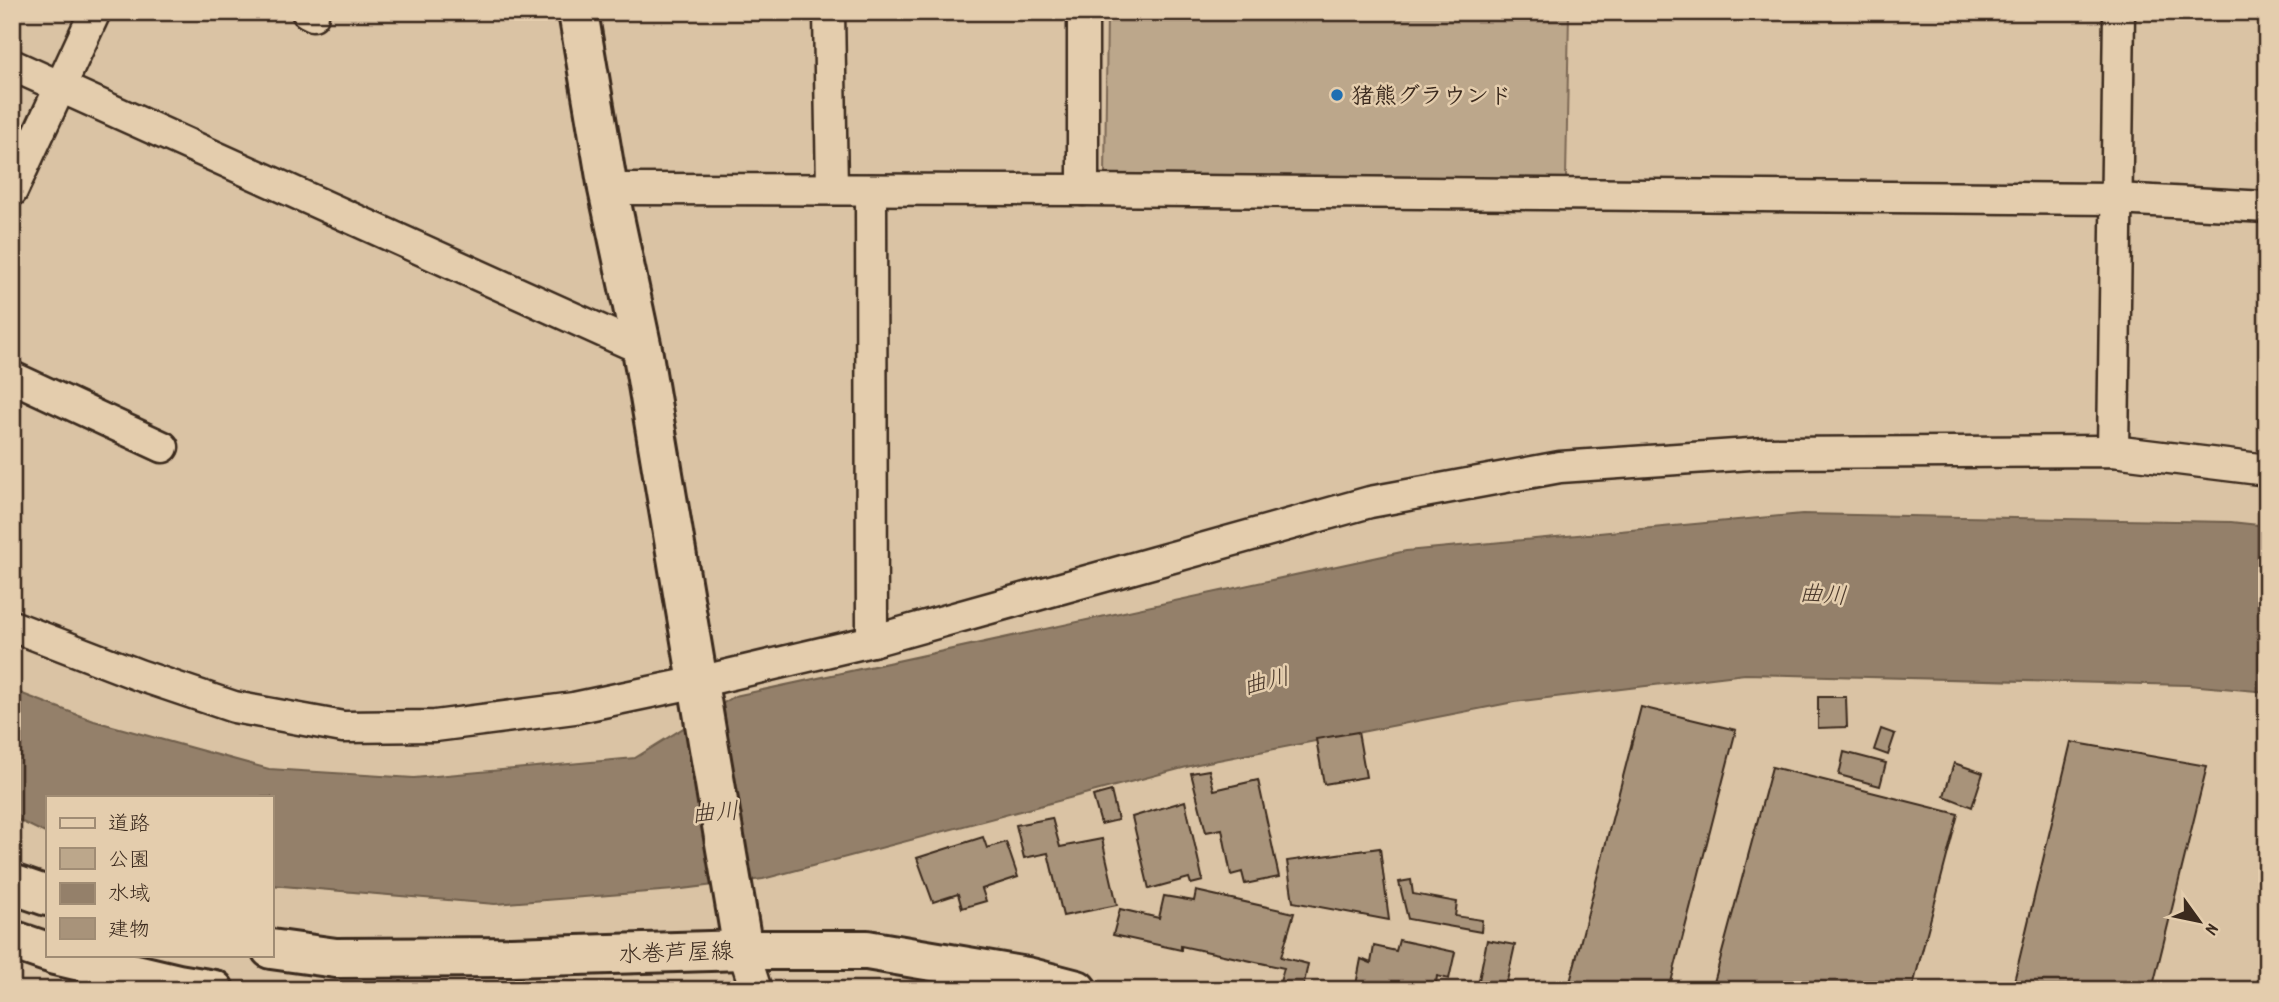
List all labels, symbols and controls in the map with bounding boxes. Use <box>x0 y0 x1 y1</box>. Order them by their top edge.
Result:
place label: 猪熊グラウンド <box>1351 82 1512 115</box>
marker: 猪熊グラウンド <box>1329 87 1345 103</box>
water label: 曲川 <box>1798 578 1848 616</box>
water label: 曲川 <box>1239 662 1294 706</box>
legend <box>46 796 273 956</box>
water label: 曲川 <box>690 796 741 834</box>
text: 道路 <box>108 811 150 841</box>
text: 公園 <box>108 847 150 877</box>
text: 水域 <box>108 881 150 911</box>
north arrow <box>2164 886 2234 956</box>
text: 建物 <box>108 917 150 947</box>
text: N <box>2196 917 2224 940</box>
street label: 水巻芦屋線 <box>618 937 734 974</box>

